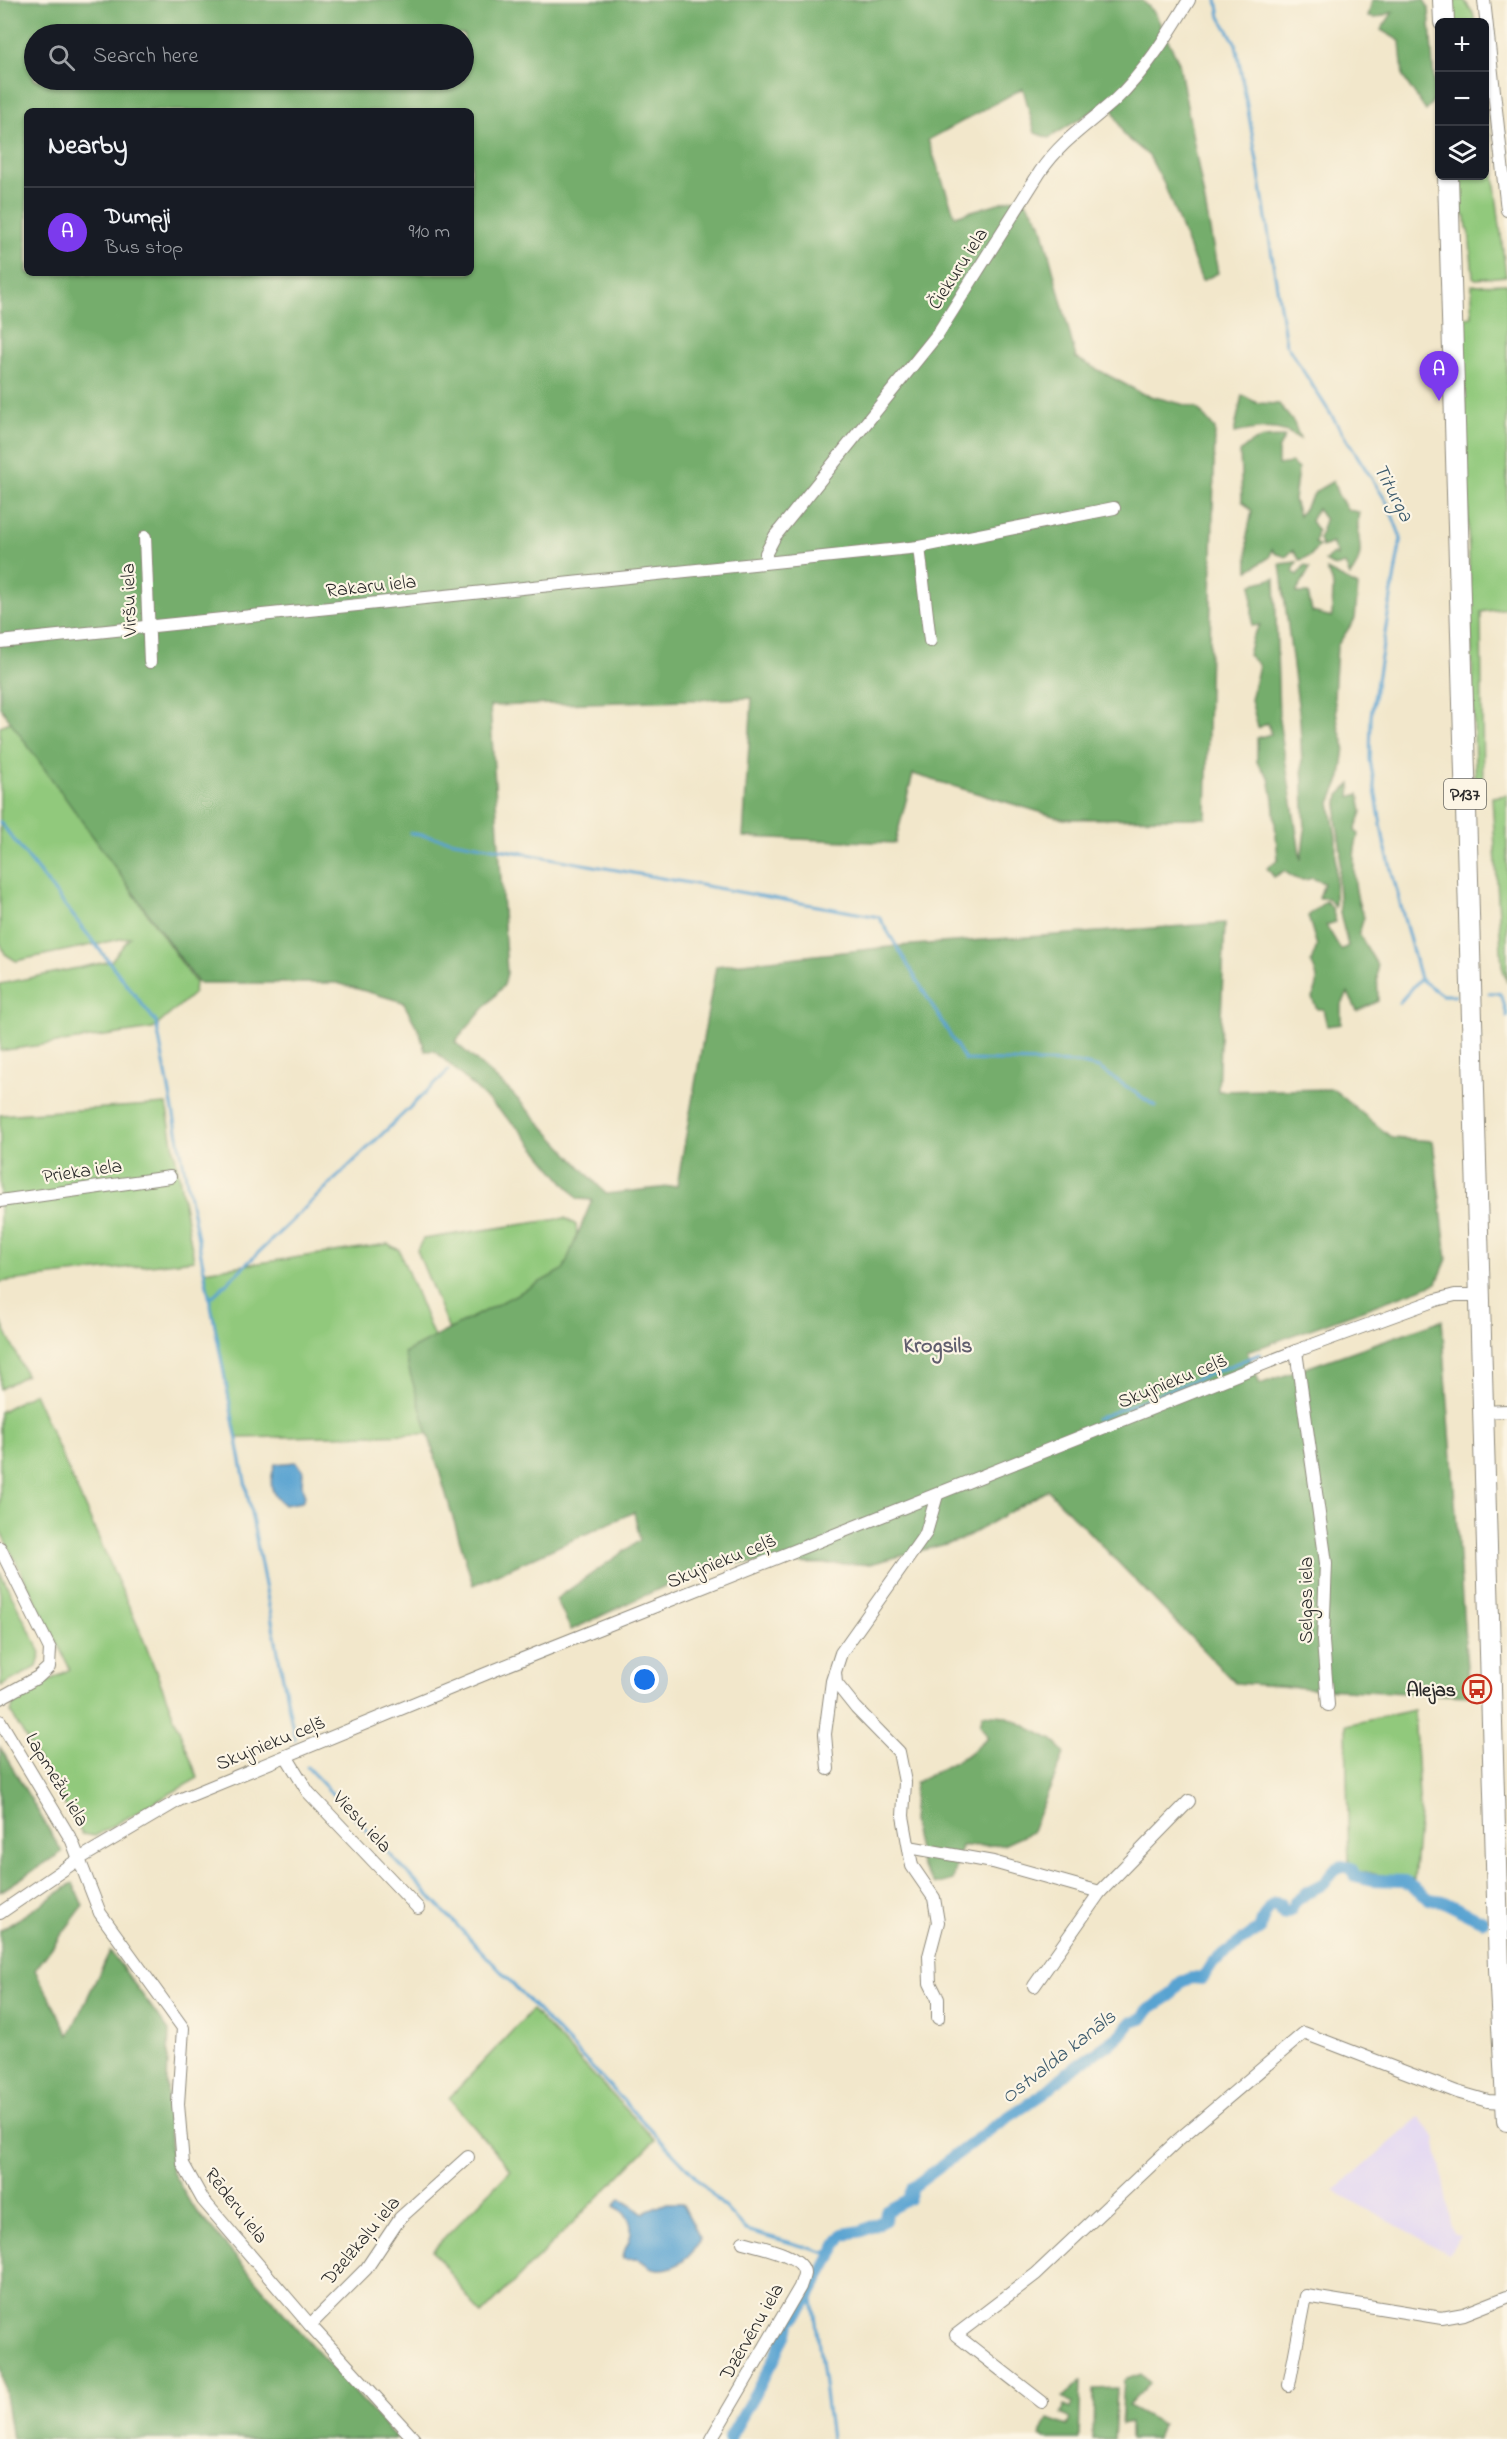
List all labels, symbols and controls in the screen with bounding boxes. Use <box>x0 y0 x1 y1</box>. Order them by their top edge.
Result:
map controls <box>1435 18 1489 180</box>
button: + <box>1435 18 1489 72</box>
search box <box>24 24 474 90</box>
icon: search <box>45 41 78 74</box>
text: Search here <box>93 41 198 73</box>
button: − <box>1435 72 1489 126</box>
button: layers <box>1435 126 1489 180</box>
text: Nearby <box>48 128 127 166</box>
text: Dumpji <box>105 202 171 234</box>
text: A <box>61 218 74 247</box>
text: 910 m <box>408 218 450 247</box>
street label: Čiekuru iela <box>922 222 997 316</box>
text: Bus stop <box>105 234 183 263</box>
pin: A <box>1420 352 1458 401</box>
water label: Titurga <box>1364 458 1420 528</box>
street label: Viršu iela <box>115 563 146 638</box>
street label: Rakaru iela <box>325 568 418 607</box>
road number: P137 <box>1444 779 1486 809</box>
street label: Prieka iela <box>41 1153 124 1192</box>
district label: Krogsils <box>904 1331 972 1364</box>
street label: Skujnieku ceļš <box>1114 1347 1232 1417</box>
street label: Skujnieku ceļš <box>663 1527 781 1597</box>
street label: Selgas iela <box>1293 1557 1323 1643</box>
your location <box>630 1665 659 1694</box>
bus stop icon: Alejas <box>1461 1673 1493 1705</box>
place label: Alejas <box>1406 1677 1456 1706</box>
street label: Skujnieku ceļš <box>212 1709 330 1779</box>
street label: Lapmežu iela <box>16 1728 95 1833</box>
street label: Viesu iela <box>324 1784 398 1860</box>
water label: Ostvalda kanāls <box>995 2003 1123 2112</box>
street label: Rēderu iela <box>196 2162 274 2251</box>
street label: Dzelzkaļu iela <box>315 2190 408 2294</box>
street label: Dzērvēnu iela <box>713 2278 793 2387</box>

